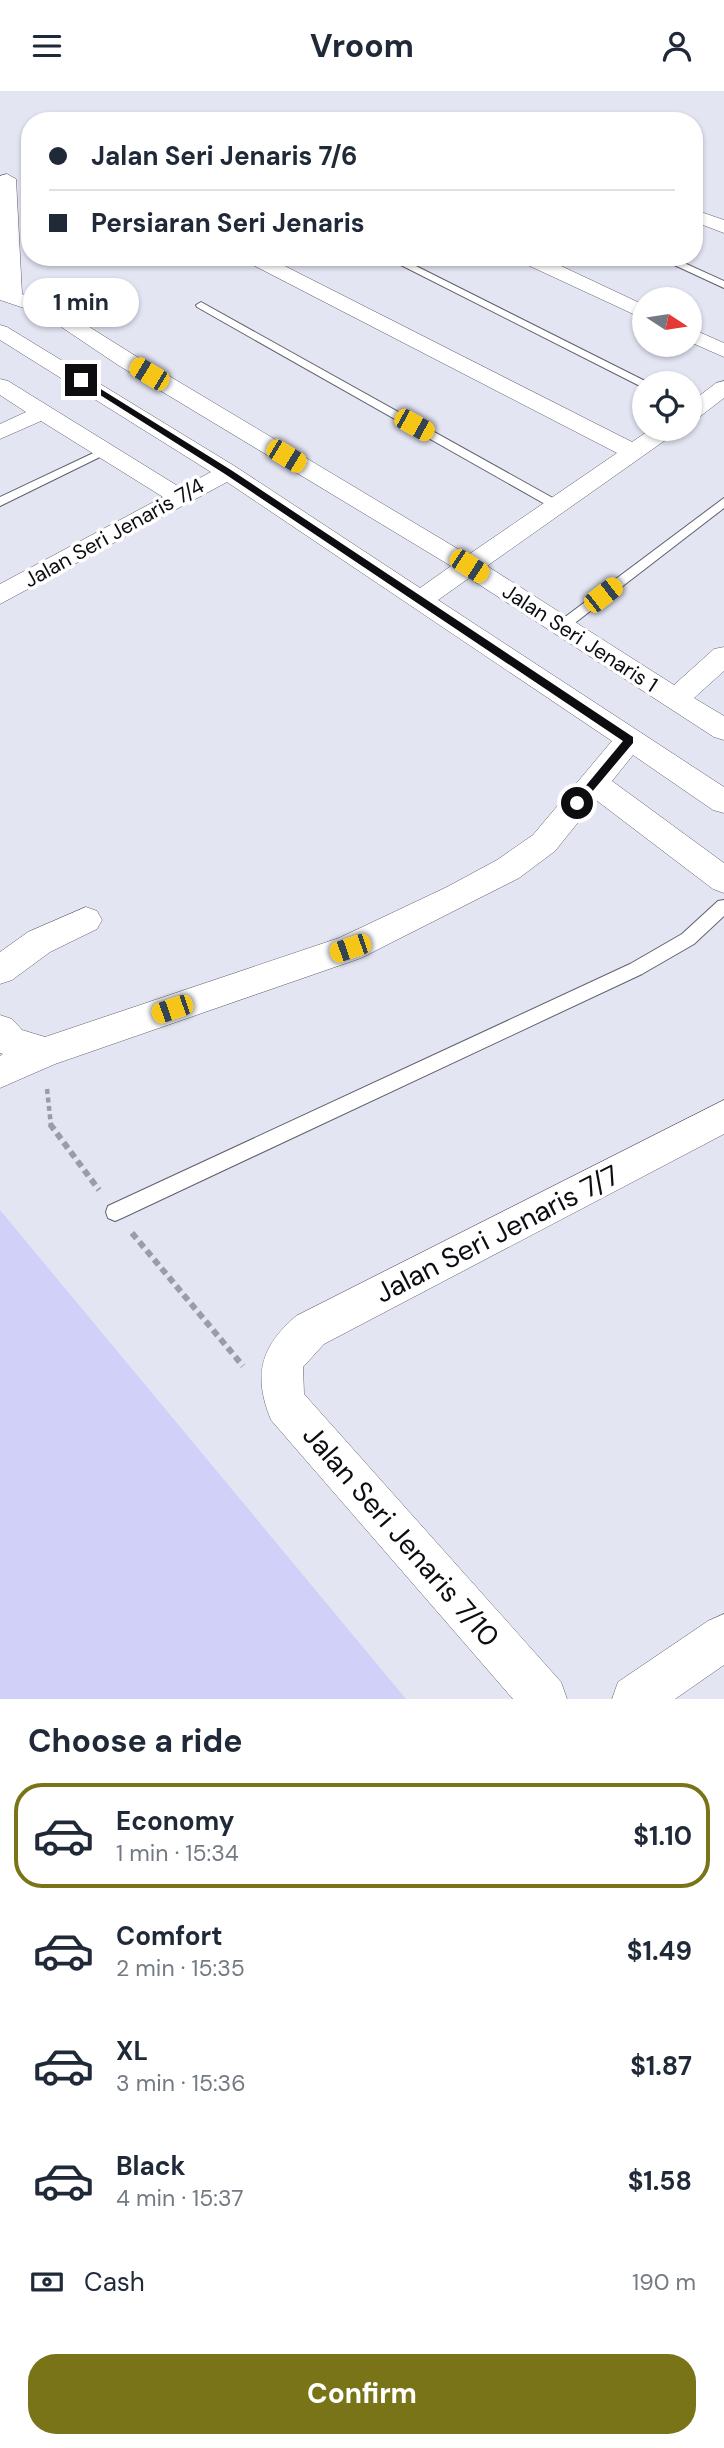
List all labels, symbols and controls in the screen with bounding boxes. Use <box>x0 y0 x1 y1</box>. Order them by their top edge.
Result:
text: Vroom <box>310 25 414 67</box>
icon: menu <box>28 27 66 65</box>
icon: person <box>658 27 696 65</box>
text: Jalan Seri Jenaris 7/6 <box>91 139 357 173</box>
text: Persiaran Seri Jenaris <box>91 206 365 240</box>
callout: 1 min <box>23 279 139 327</box>
text: 1 min <box>53 287 109 317</box>
north arrow <box>632 287 702 357</box>
map controls <box>632 287 702 441</box>
car <box>126 354 173 394</box>
route end <box>65 364 97 396</box>
button: locate <box>632 371 702 441</box>
car <box>391 406 438 444</box>
car <box>263 436 310 476</box>
street label: Jalan Seri Jenaris 7/4 <box>19 472 209 594</box>
car <box>446 546 493 586</box>
car <box>580 574 627 616</box>
street label: Jalan Seri Jenaris 1 <box>497 577 663 699</box>
route start <box>561 787 593 819</box>
car <box>327 931 374 965</box>
car <box>149 992 196 1026</box>
street label: Jalan Seri Jenaris 7/7 <box>369 1156 625 1312</box>
street label: Jalan Seri Jenaris 7/10 <box>294 1417 508 1655</box>
text: Choose a ride <box>28 1720 243 1762</box>
icon: car <box>32 1804 95 1867</box>
text: Economy <box>116 1804 234 1838</box>
text: $1.10 <box>633 1819 692 1853</box>
text: 1 min · 15:34 <box>116 1838 239 1868</box>
icon: car <box>32 1919 95 1982</box>
text: Comfort <box>116 1919 222 1953</box>
text: $1.49 <box>627 1934 692 1968</box>
text: 2 min · 15:35 <box>116 1953 245 1983</box>
icon: car <box>32 2034 95 2097</box>
text: XL <box>116 2034 148 2068</box>
text: $1.87 <box>630 2049 692 2083</box>
text: 3 min · 15:36 <box>116 2068 246 2098</box>
icon: car <box>32 2149 95 2212</box>
text: Black <box>116 2149 186 2183</box>
text: $1.58 <box>628 2164 692 2198</box>
text: 4 min · 15:37 <box>116 2183 243 2213</box>
icon: cash <box>28 2263 66 2301</box>
text: Cash <box>84 2265 145 2299</box>
text: 190 m <box>632 2267 696 2297</box>
button: Confirm <box>28 2354 696 2434</box>

